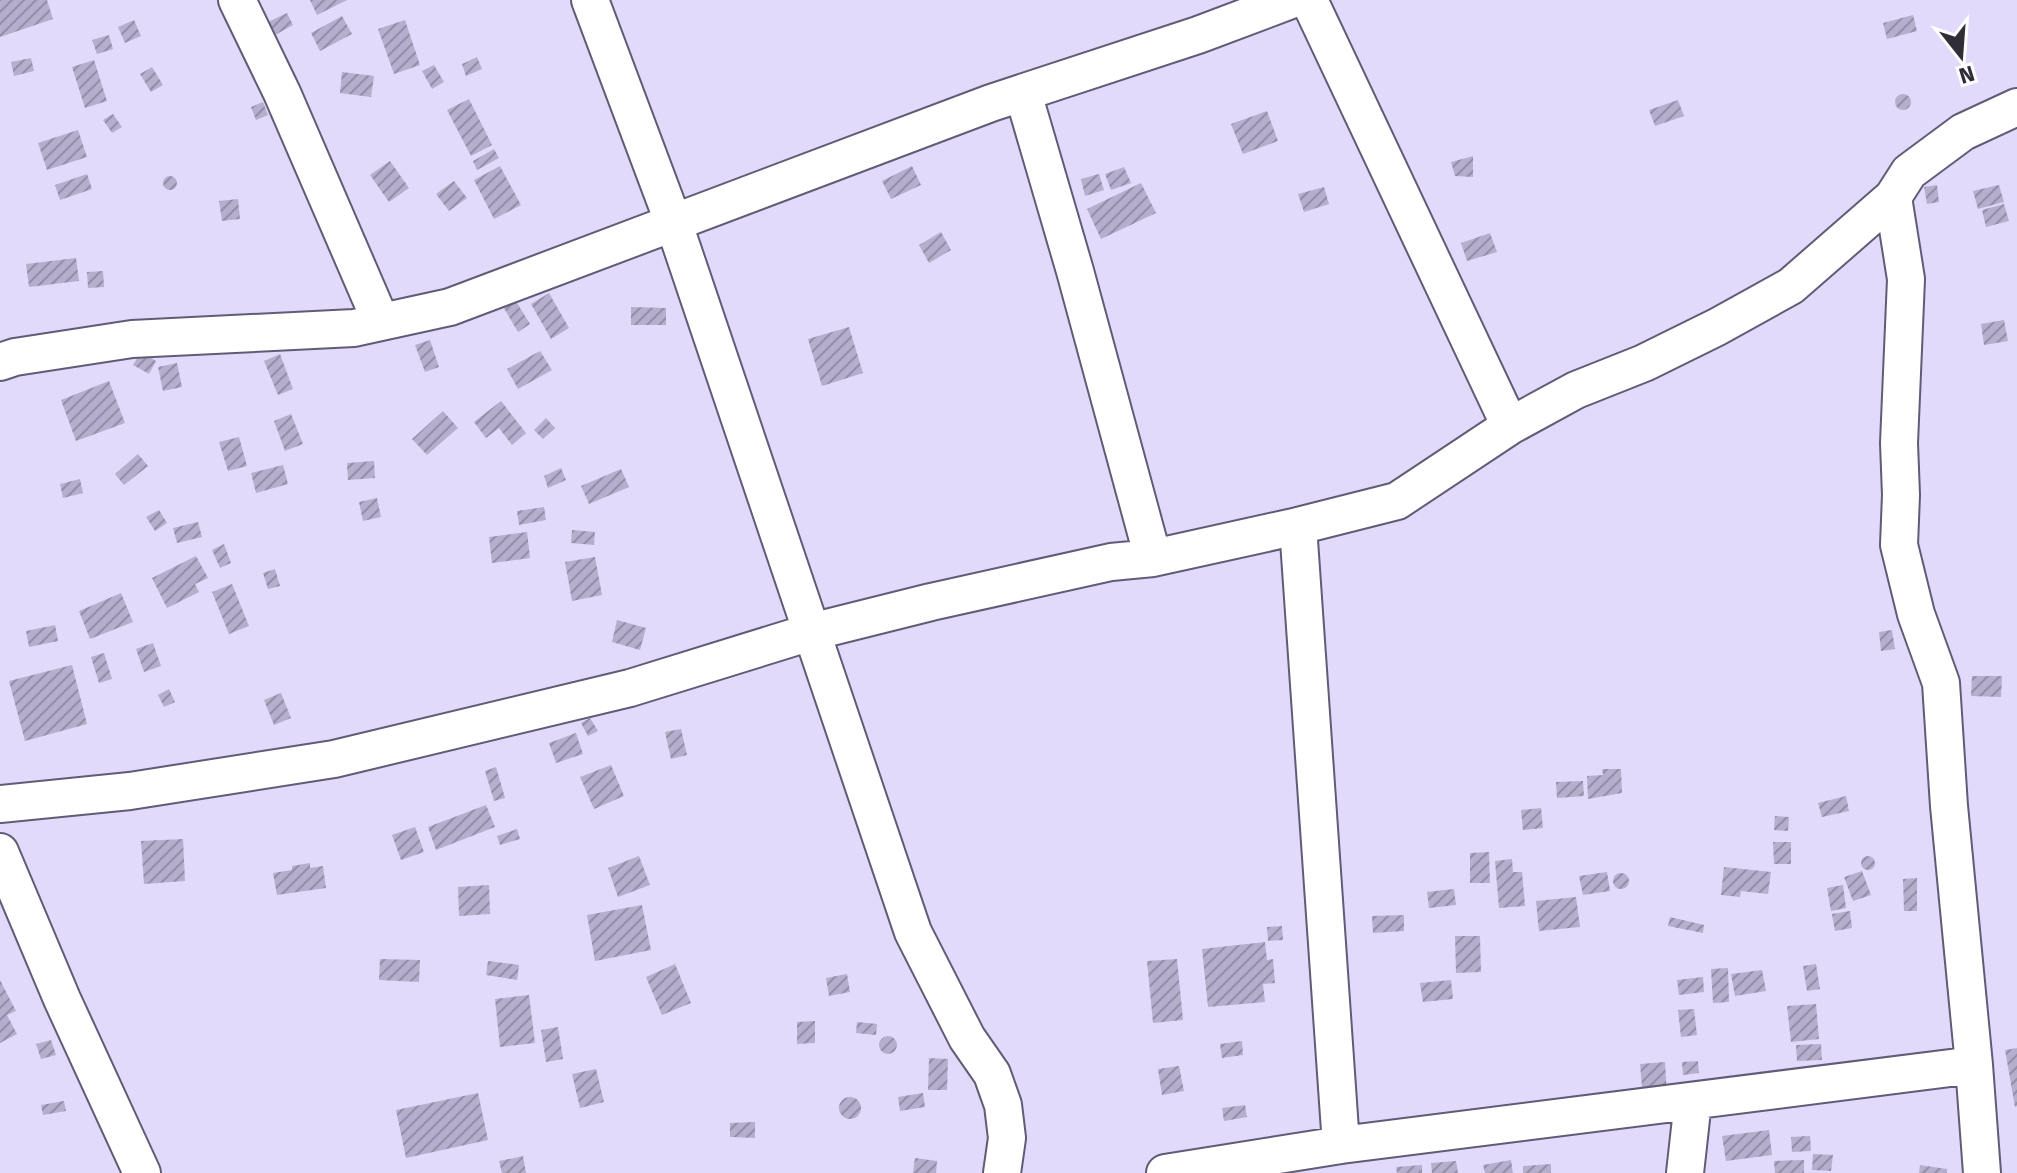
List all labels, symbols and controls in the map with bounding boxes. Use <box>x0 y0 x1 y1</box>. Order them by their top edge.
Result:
north arrow <box>1921 16 2001 96</box>
text: N <box>1956 60 1978 90</box>

